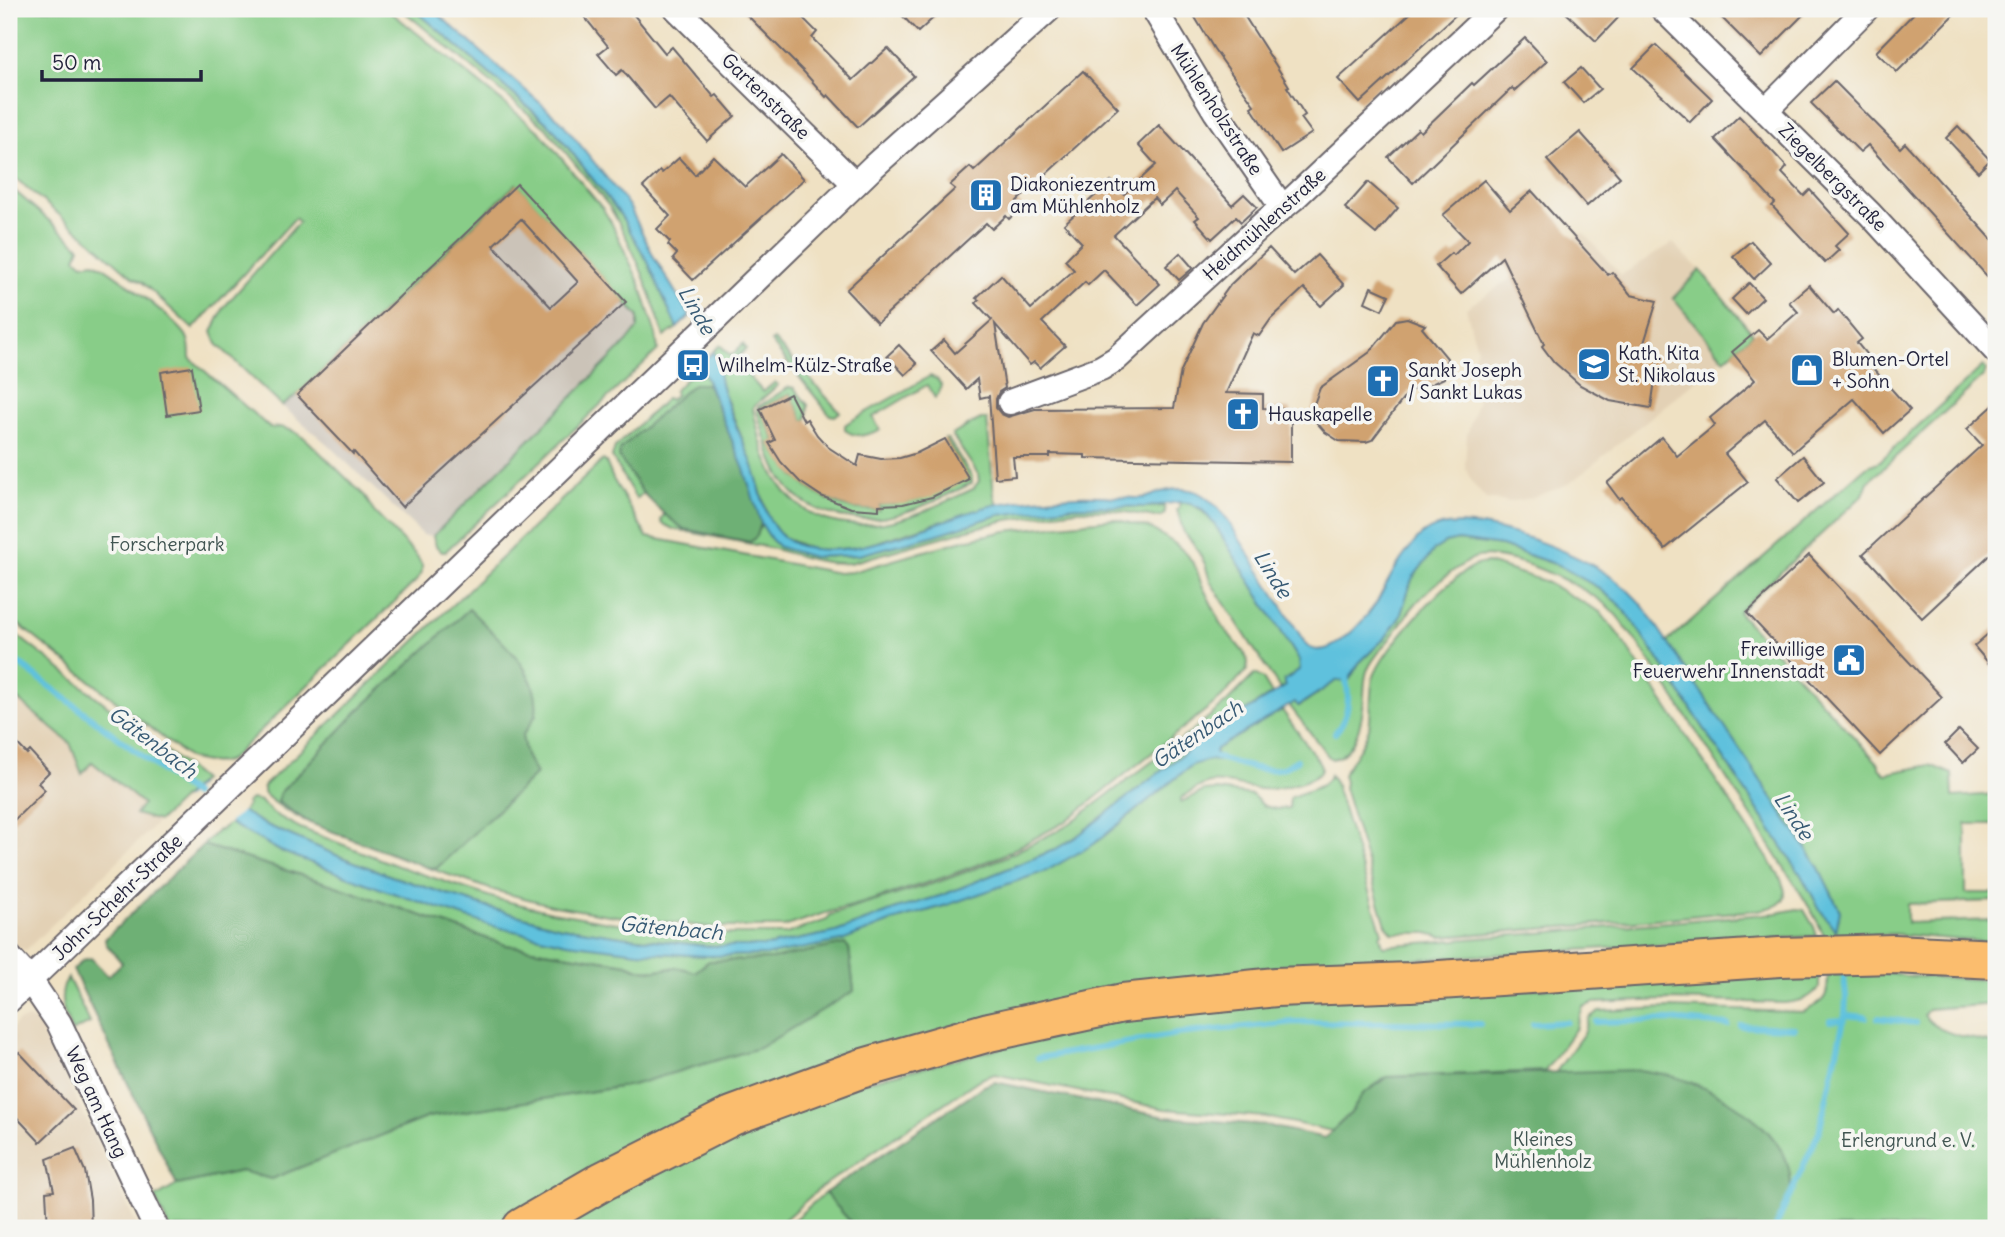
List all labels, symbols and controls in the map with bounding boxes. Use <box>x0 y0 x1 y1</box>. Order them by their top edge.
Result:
scale bar <box>42 38 201 82</box>
street label: Mühlenholzstraße <box>1166 39 1268 179</box>
street label: Gartenstraße <box>717 48 815 144</box>
text: 50 m <box>52 49 101 76</box>
street label: Ziegelbergstraße <box>1774 118 1892 236</box>
street label: Heidmühlenstraße <box>1198 162 1330 286</box>
place label: Diakoniezentrum am Mühlenholz <box>1010 172 1156 218</box>
building icon: Diakoniezentrum am Mühlenholz <box>967 176 1005 214</box>
water label: Linde <box>672 281 722 341</box>
place label: Kath. Kita St. Nikolaus <box>1618 341 1715 387</box>
school or university icon: Kath. Kita St. Nikolaus <box>1575 345 1613 383</box>
bus stop icon: Wilhelm-Külz-Straße <box>674 346 712 384</box>
place label: Blumen-Ortel + Sohn <box>1832 347 1949 393</box>
shop icon: Blumen-Ortel + Sohn <box>1788 351 1826 389</box>
place label: Wilhelm-Külz-Straße <box>718 353 892 377</box>
place label: Sankt Joseph / Sankt Lukas <box>1408 358 1523 404</box>
church icon: Sankt Joseph / Sankt Lukas <box>1364 362 1402 400</box>
church icon: Hauskapelle <box>1224 395 1262 433</box>
place label: Hauskapelle <box>1268 402 1372 426</box>
park label: Forscherpark <box>110 532 225 556</box>
water label: Linde <box>1248 545 1299 605</box>
place label: Freiwillige Feuerwehr Innenstadt <box>1633 637 1825 683</box>
public building icon: Freiwillige Feuerwehr Innenstadt <box>1830 641 1868 679</box>
water label: Gätenbach <box>1146 693 1248 774</box>
water label: Gätenbach <box>103 700 203 785</box>
water label: Linde <box>1768 787 1821 846</box>
street label: John-Schehr-Straße <box>47 829 187 965</box>
water label: Gätenbach <box>618 910 725 946</box>
street label: Weg am Hang <box>61 1043 133 1161</box>
park label: Kleines Mühlenholz <box>1494 1127 1592 1173</box>
park label: Erlengrund e. V. <box>1841 1128 1975 1152</box>

